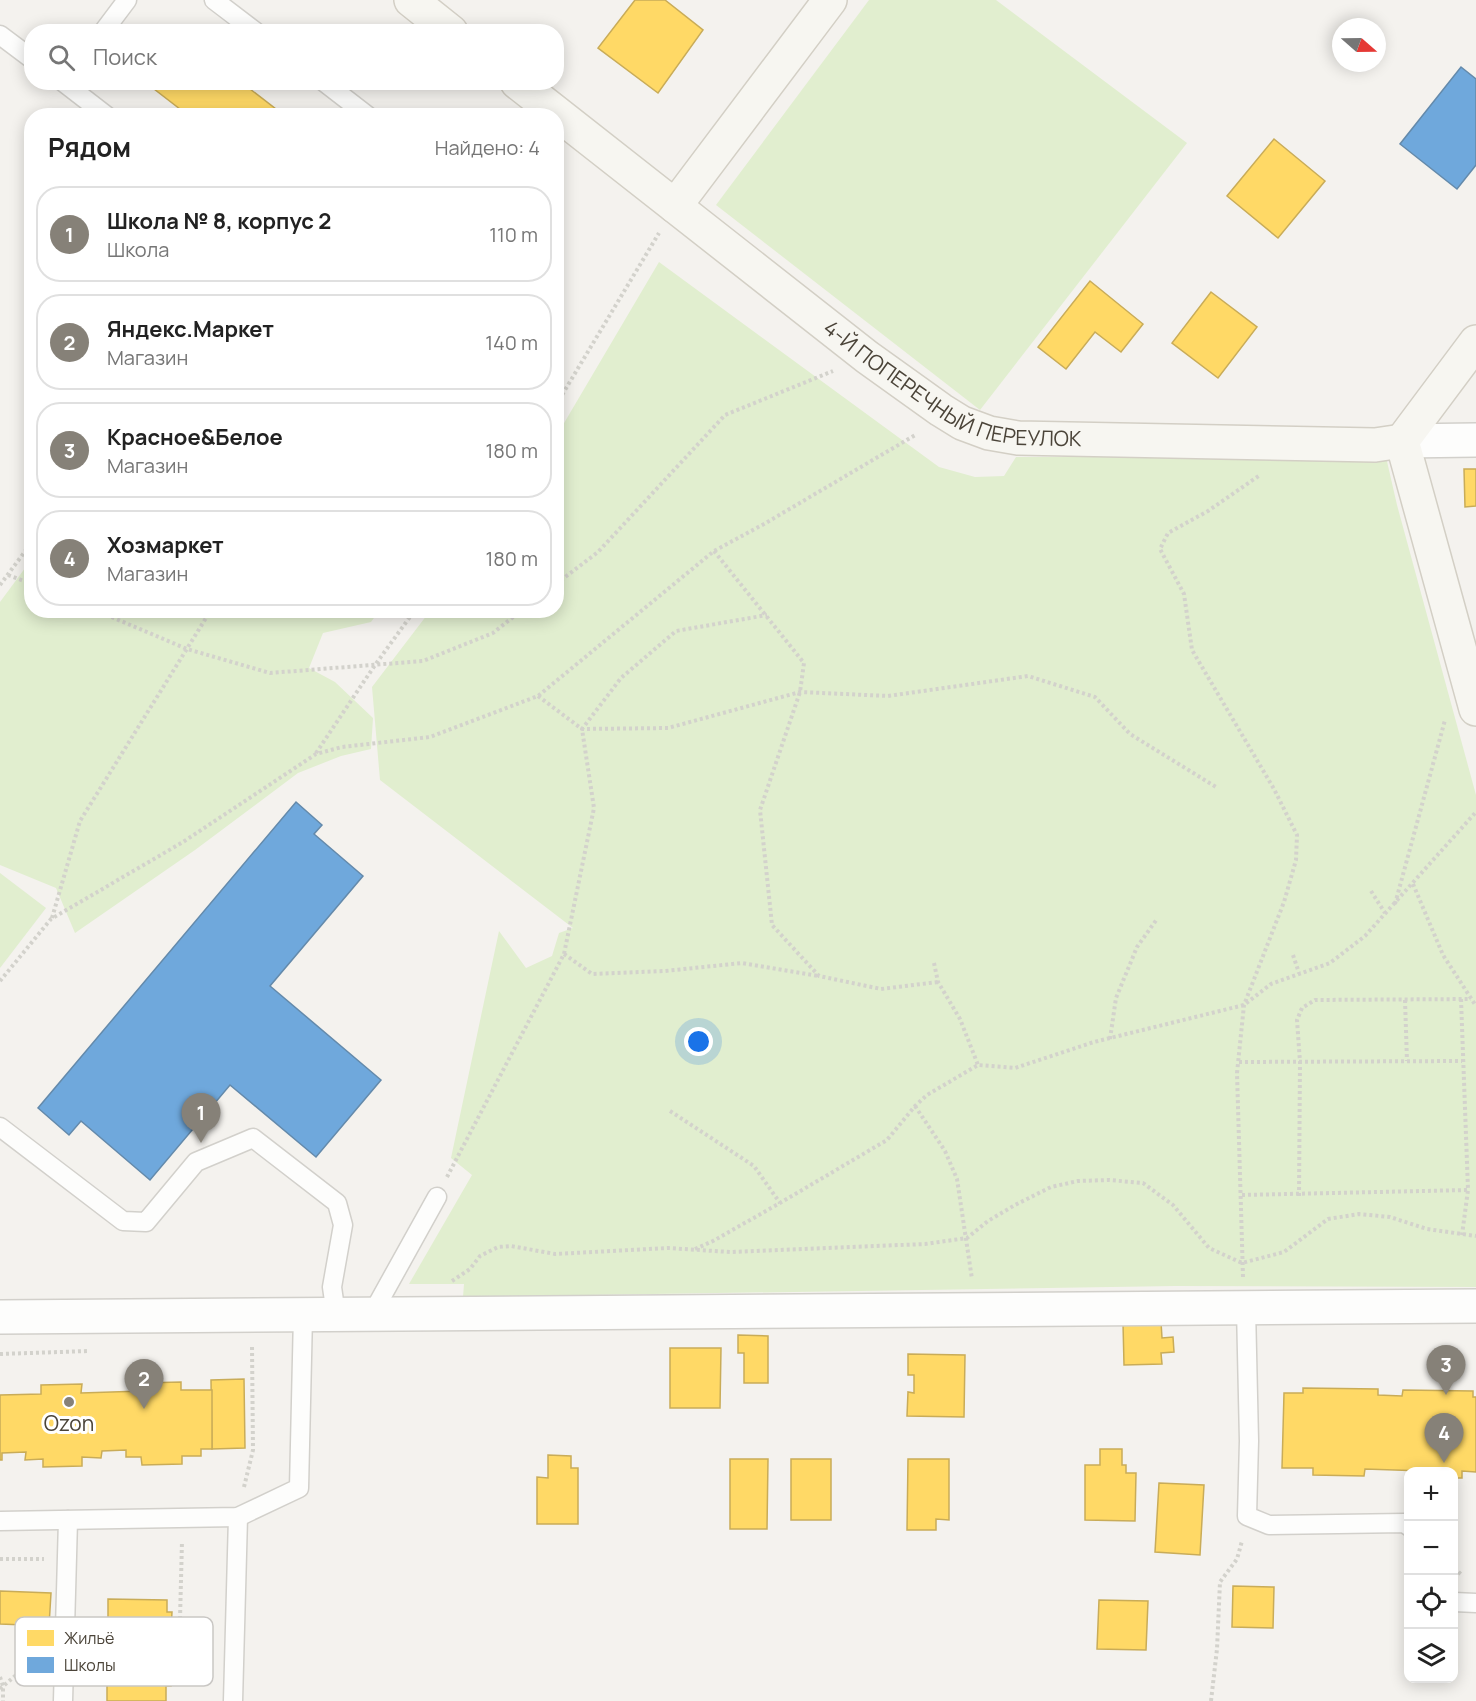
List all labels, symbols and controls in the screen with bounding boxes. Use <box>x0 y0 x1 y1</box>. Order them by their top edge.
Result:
north arrow <box>1332 18 1386 72</box>
search box <box>24 24 564 90</box>
icon: search <box>45 41 78 74</box>
text: Поиск <box>93 42 157 72</box>
text: Рядом <box>48 129 131 165</box>
text: Найдено: 4 <box>435 134 540 161</box>
text: Школа № 8, корпус 2 <box>107 206 331 236</box>
text: 1 <box>65 221 74 248</box>
text: 110 m <box>489 221 538 248</box>
text: Школа <box>107 236 169 263</box>
street label: 4-Й ПОПЕРЕЧНЫЙ ПЕРЕУЛОК <box>818 313 1082 452</box>
text: Яндекс.Маркет <box>107 314 274 344</box>
text: 2 <box>64 329 75 356</box>
text: 140 m <box>485 329 538 356</box>
text: Магазин <box>107 344 188 371</box>
text: Красное&Белое <box>107 422 283 452</box>
text: 3 <box>64 437 75 464</box>
text: 180 m <box>485 437 538 464</box>
text: Магазин <box>107 452 188 479</box>
text: Хозмаркет <box>107 530 224 560</box>
text: 4 <box>63 545 76 572</box>
text: 180 m <box>485 545 538 572</box>
text: Магазин <box>107 560 188 587</box>
your location <box>684 1027 713 1056</box>
pin: 1 <box>182 1094 220 1143</box>
pin: 3 <box>1426 1346 1466 1395</box>
pin: 2 <box>124 1360 164 1409</box>
marker: Ozon <box>62 1395 76 1409</box>
place label: Ozon <box>44 1409 94 1437</box>
pin: 4 <box>1424 1414 1464 1463</box>
map controls <box>1404 1467 1458 1683</box>
button: + <box>1404 1467 1458 1521</box>
button: − <box>1404 1521 1458 1575</box>
button: locate <box>1404 1575 1458 1629</box>
legend <box>15 1617 213 1686</box>
text: Жильё <box>64 1627 114 1649</box>
button: layers <box>1404 1629 1458 1683</box>
text: Школы <box>64 1654 116 1676</box>

